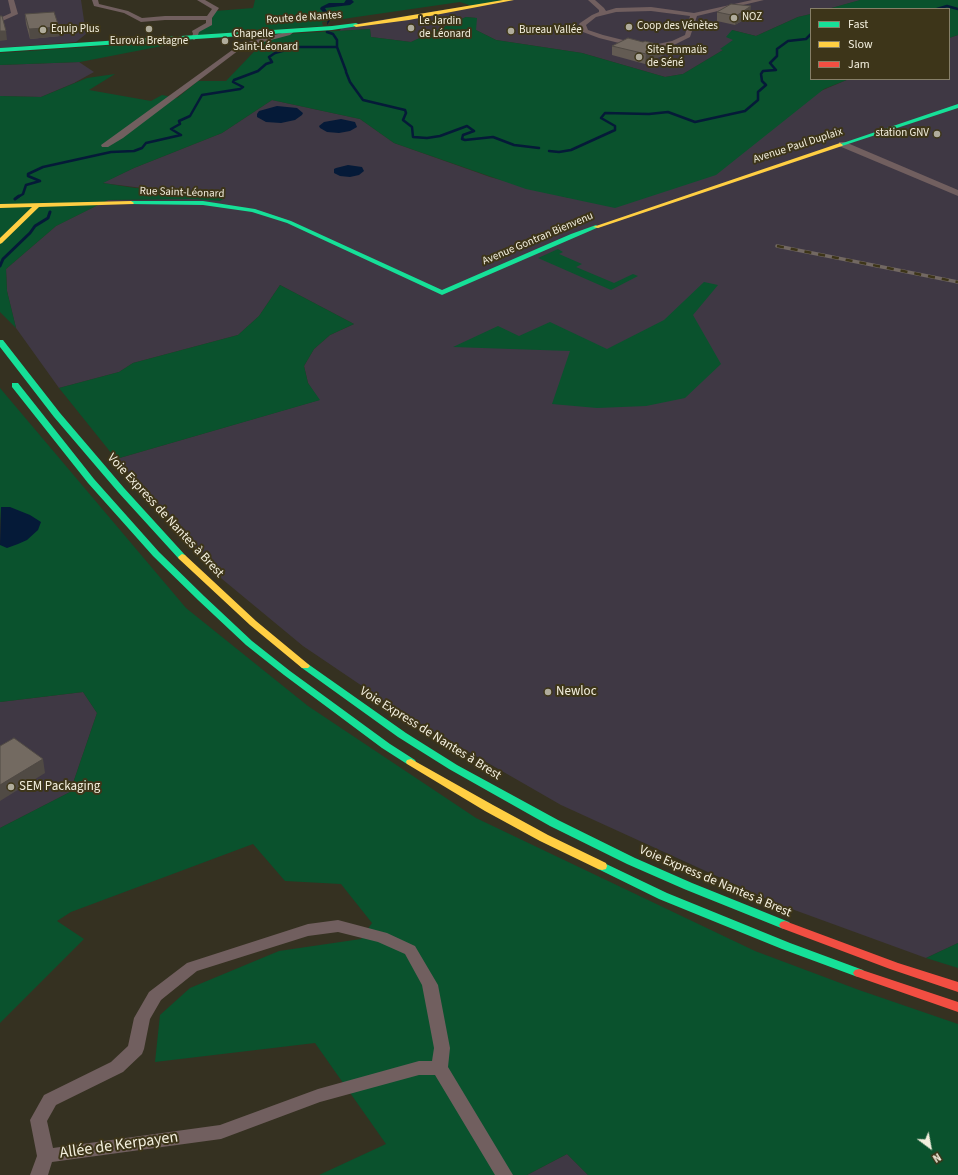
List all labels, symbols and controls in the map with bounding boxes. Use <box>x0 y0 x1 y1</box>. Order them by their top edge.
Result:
legend <box>810 8 950 80</box>
street label: Route de Nantes <box>266 9 342 27</box>
place label: NOZ <box>742 11 762 25</box>
marker: NOZ <box>729 13 739 23</box>
place label: Le Jardin de Léonard <box>419 15 471 41</box>
text: Fast <box>848 16 868 33</box>
place label: Coop des Vénètes <box>637 20 718 34</box>
marker: Coop des Vénètes <box>624 22 634 32</box>
place label: Equip Plus <box>51 23 99 37</box>
marker: Le Jardin de Léonard <box>406 23 416 33</box>
marker: Eurovia Bretagne <box>144 24 154 34</box>
place label: Bureau Vallée <box>519 24 582 38</box>
marker: Equip Plus <box>38 25 48 35</box>
marker: Bureau Vallée <box>506 26 516 36</box>
place label: Chapelle Saint-Léonard <box>233 28 298 54</box>
place label: Eurovia Bretagne <box>110 35 188 49</box>
marker: Chapelle Saint-Léonard <box>220 36 230 46</box>
text: Slow <box>848 36 873 53</box>
place label: Site Emmaüs de Séné <box>647 44 707 70</box>
marker: Site Emmaüs de Séné <box>634 52 644 62</box>
text: Jam <box>848 56 870 73</box>
street label: Avenue Paul Duplaix <box>752 125 844 167</box>
place label: station GNV <box>876 127 929 141</box>
marker: station GNV <box>932 129 942 139</box>
street label: Rue Saint-Léonard <box>139 185 225 201</box>
street label: Avenue Gontran Bienvenu <box>481 210 595 268</box>
street label: Voie Express de Nantes à Brest <box>103 451 227 581</box>
street label: Voie Express de Nantes à Brest <box>356 684 504 784</box>
place label: Newloc <box>556 684 597 700</box>
marker: Newloc <box>543 687 553 697</box>
place label: SEM Packaging <box>19 779 100 795</box>
marker: SEM Packaging <box>6 782 16 792</box>
street label: Voie Express de Nantes à Brest <box>637 843 793 921</box>
north arrow <box>910 1127 950 1167</box>
street label: Allée de Kerpayen <box>59 1128 179 1164</box>
text: N <box>930 1149 944 1166</box>

